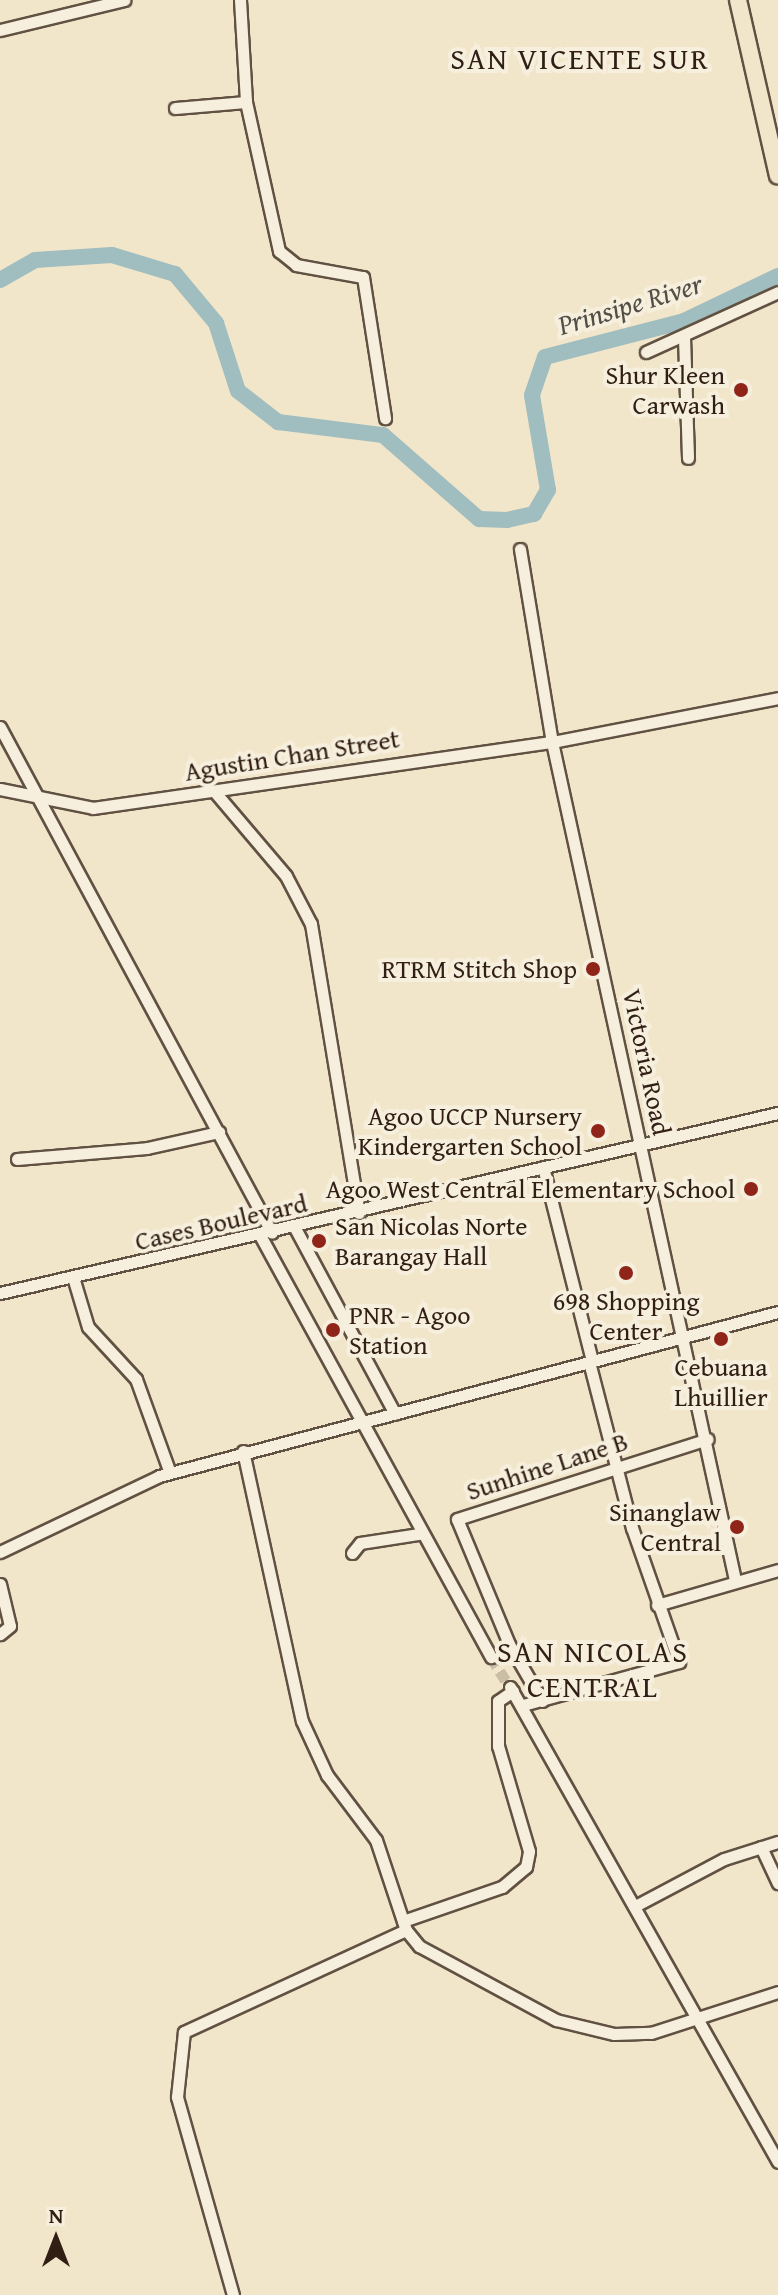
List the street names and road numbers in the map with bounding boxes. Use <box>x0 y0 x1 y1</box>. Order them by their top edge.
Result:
street label: Agustin Chan Street <box>182 723 402 787</box>
street label: Victoria Road <box>616 986 678 1138</box>
street label: Cases Boulevard <box>132 1187 310 1257</box>
street label: Sunhine Lane B <box>462 1425 632 1507</box>

